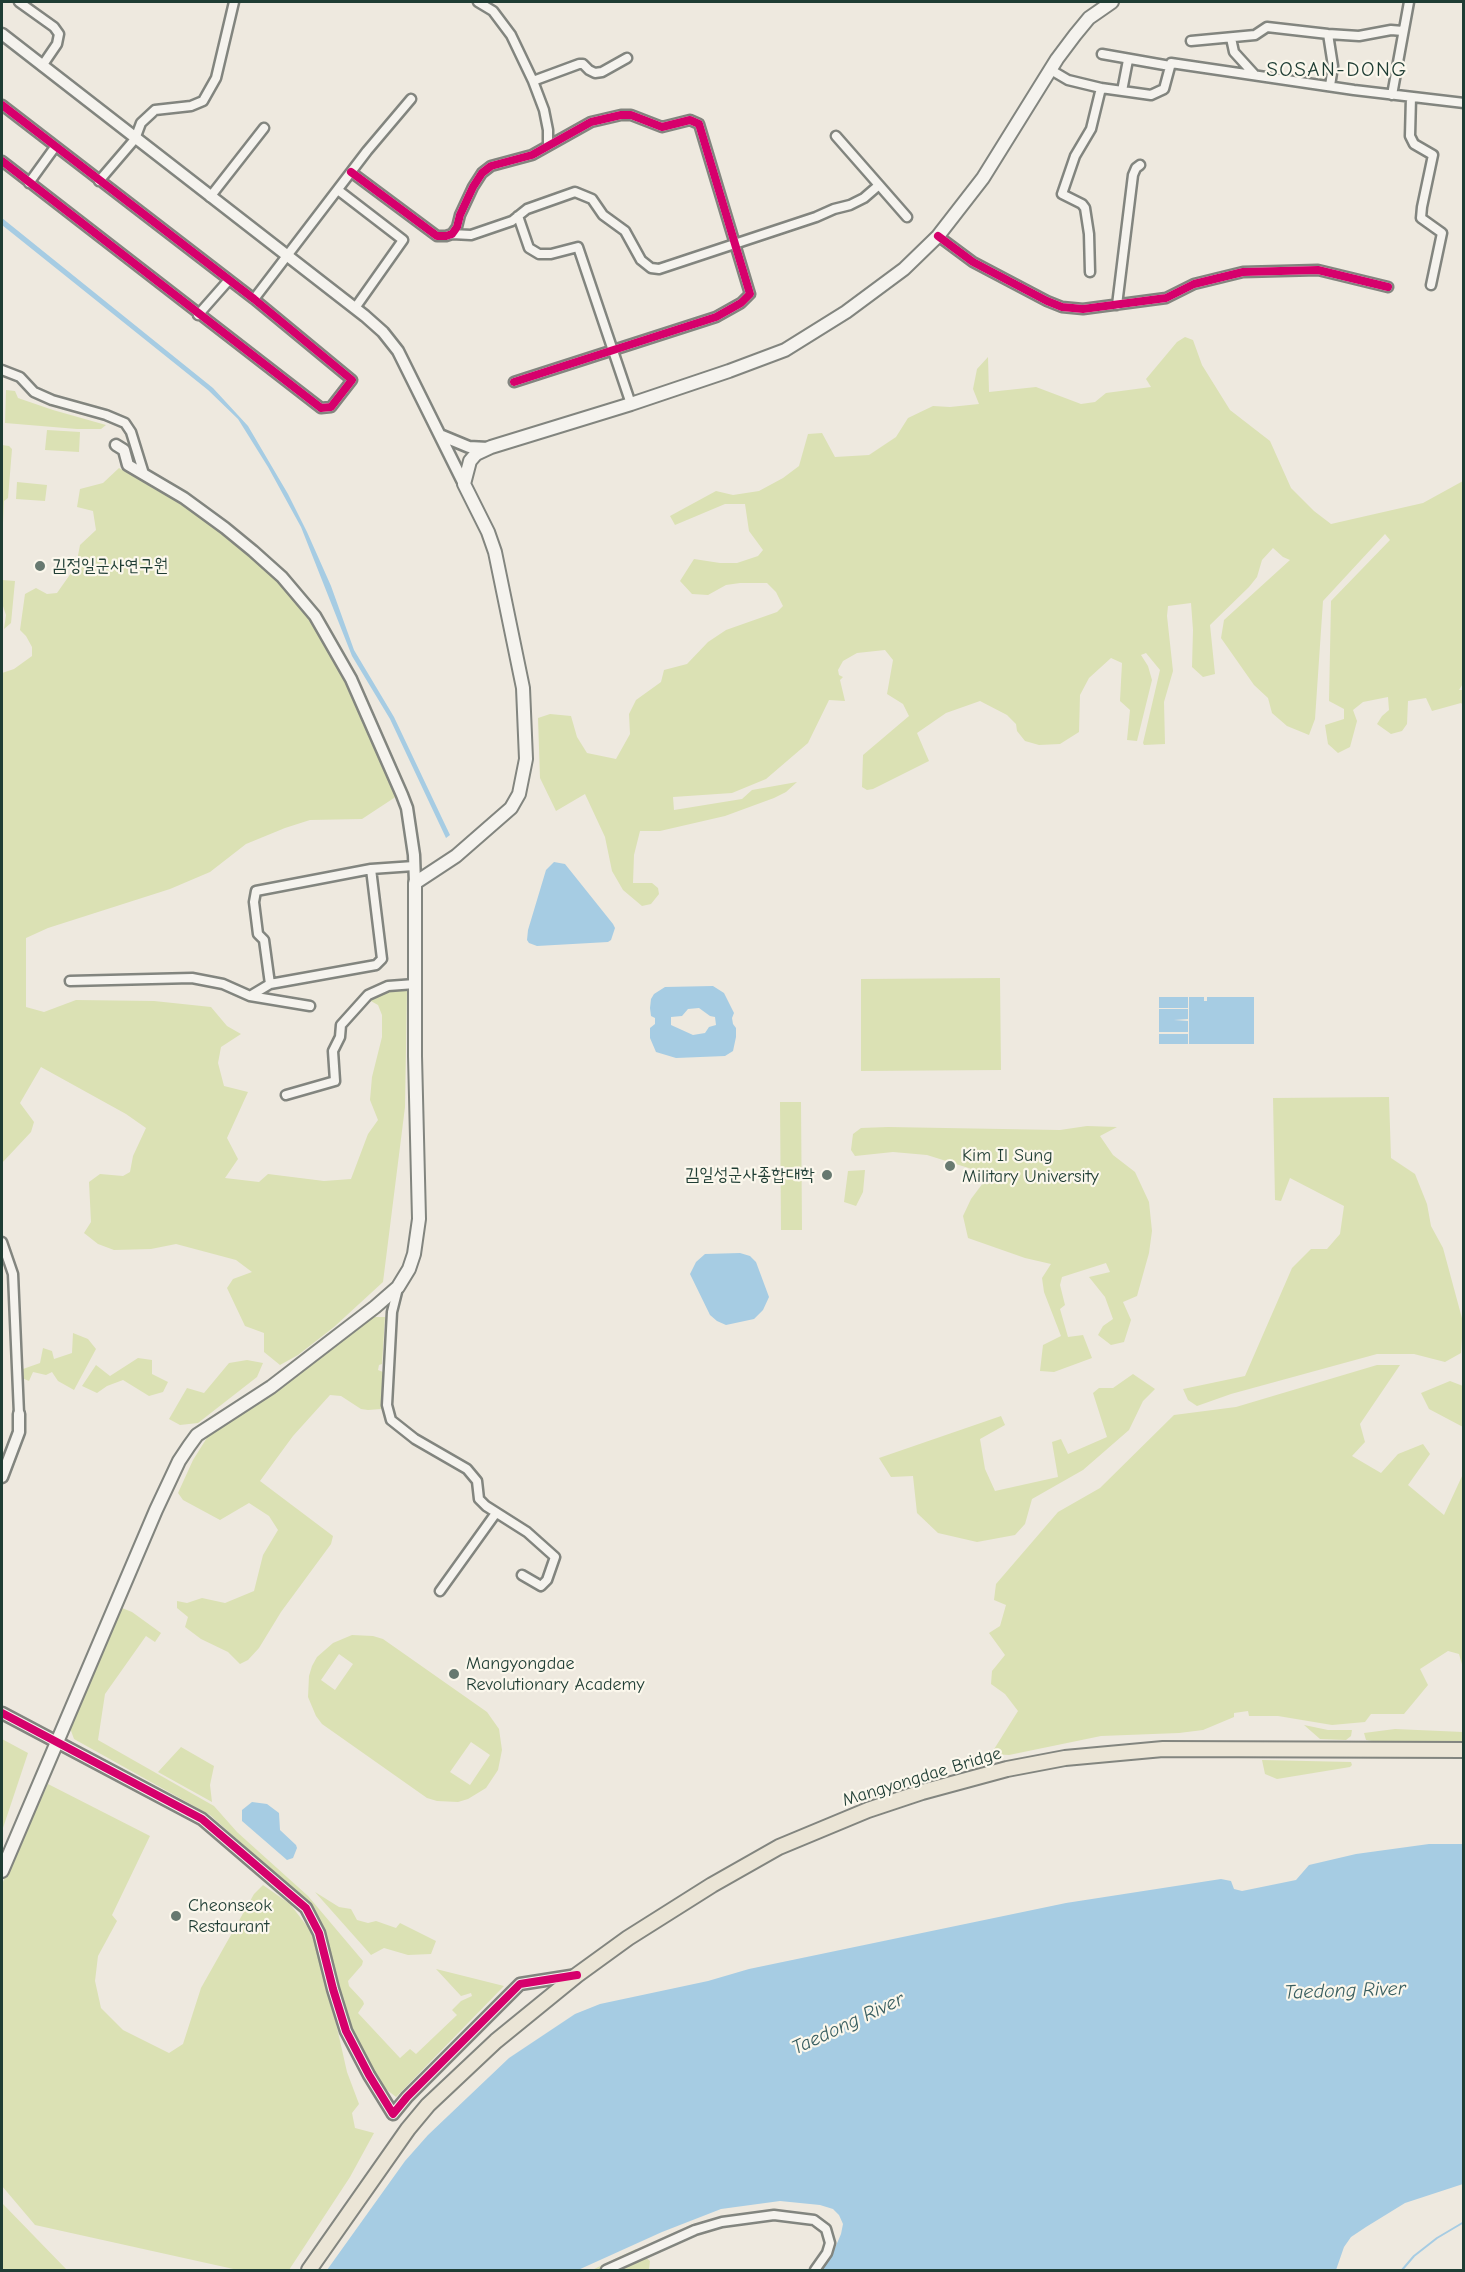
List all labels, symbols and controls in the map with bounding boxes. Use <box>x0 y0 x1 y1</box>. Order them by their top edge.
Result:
district label: SOSAN-DONG <box>1266 57 1408 83</box>
place label: 김정일군사연구원 <box>52 555 168 577</box>
marker: 김정일군사연구원 <box>33 559 47 573</box>
place label: Kim Il Sung Military University <box>962 1145 1099 1188</box>
marker: Kim Il Sung Military University <box>943 1159 957 1173</box>
place label: 김일성군사종합대학 <box>685 1164 815 1186</box>
marker: 김일성군사종합대학 <box>820 1168 834 1182</box>
place label: Mangyongdae Revolutionary Academy <box>466 1653 644 1696</box>
marker: Mangyongdae Revolutionary Academy <box>447 1667 461 1681</box>
street label: Mangyongdae Bridge <box>840 1743 1004 1811</box>
place label: Cheonseok Restaurant <box>188 1895 272 1938</box>
marker: Cheonseok Restaurant <box>169 1909 183 1923</box>
water label: Taedong River <box>1284 1977 1406 2005</box>
water label: Taedong River <box>788 1987 908 2061</box>

